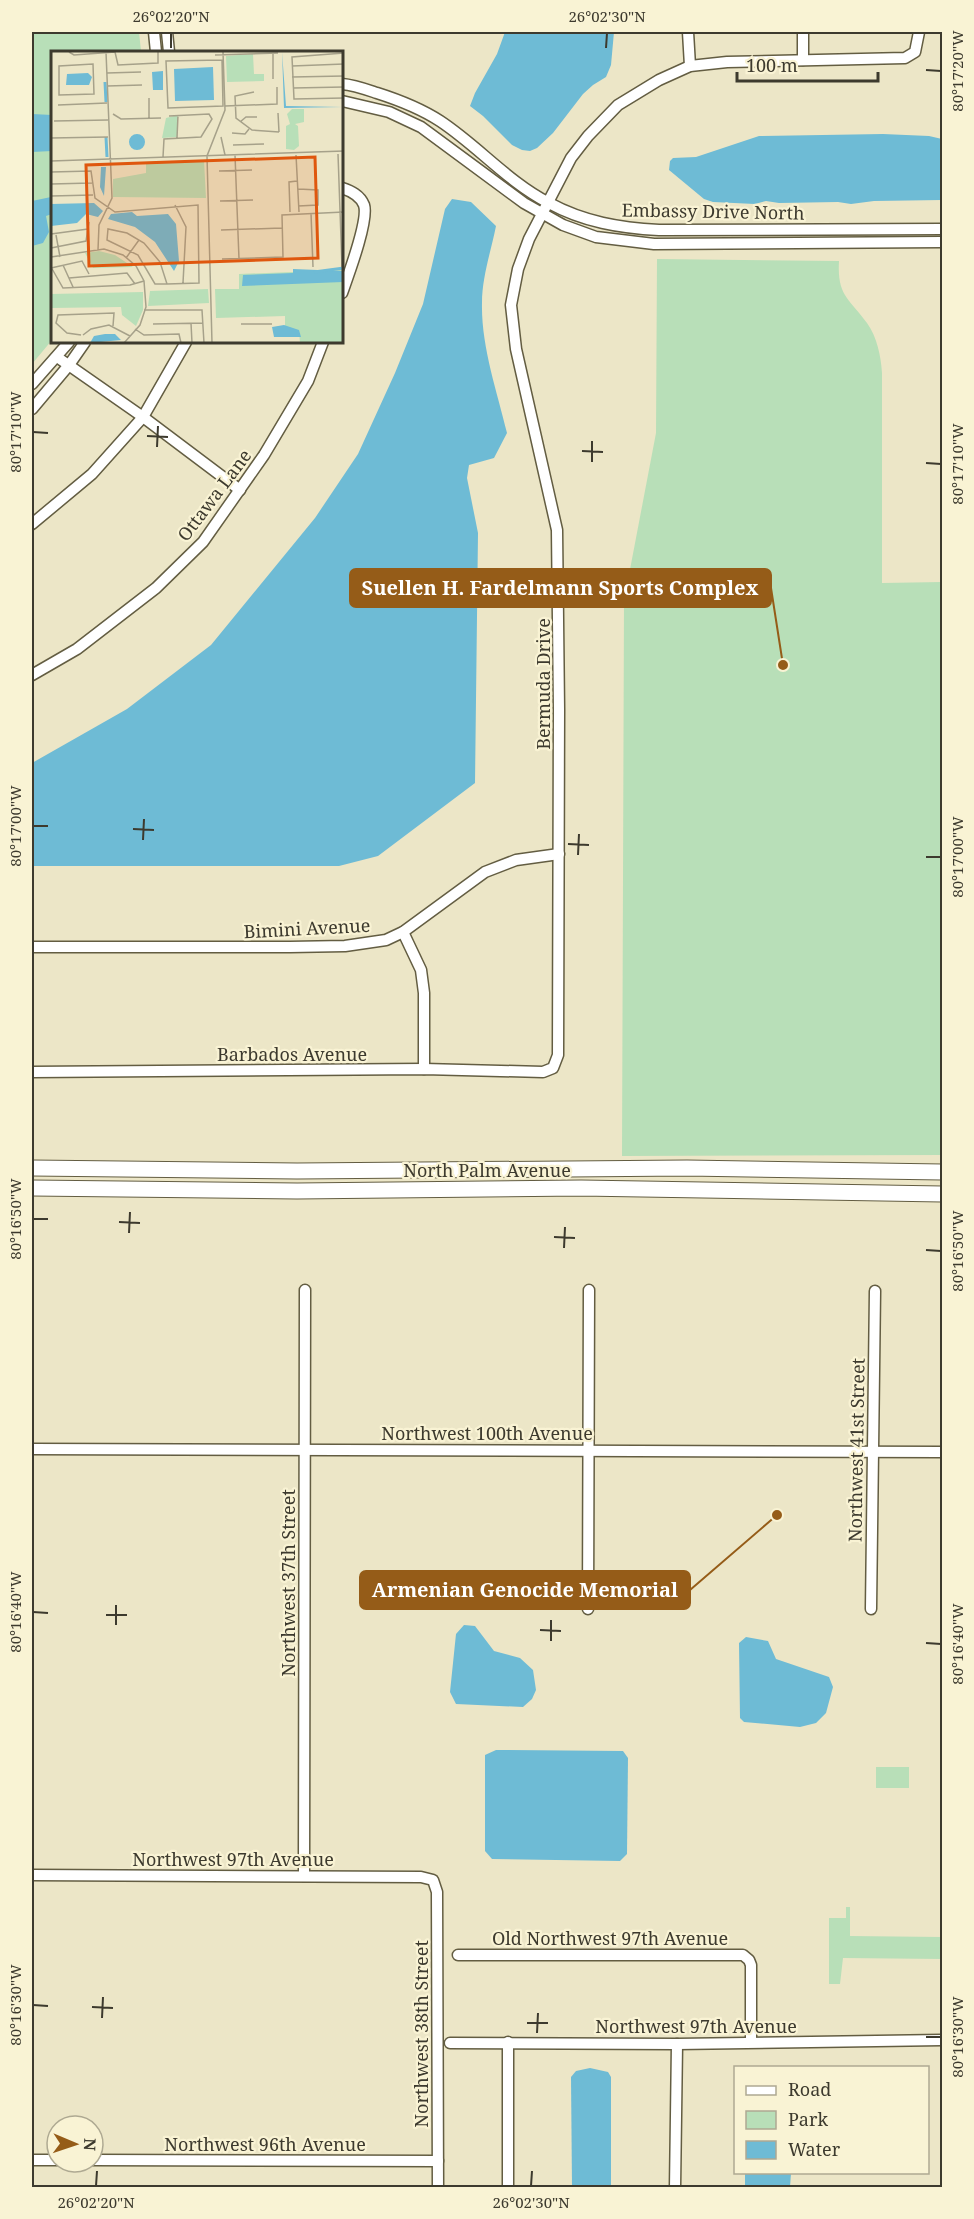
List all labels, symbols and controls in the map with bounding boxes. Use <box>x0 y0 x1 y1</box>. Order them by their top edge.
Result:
text: 26°02'20"N <box>132 6 210 26</box>
text: 26°02'30"N <box>568 6 646 26</box>
text: 80°17'20"W <box>947 30 967 112</box>
scale bar <box>737 45 878 83</box>
inset map <box>51 51 344 344</box>
text: 100 m <box>746 53 798 77</box>
street label: Embassy Drive North <box>621 197 805 225</box>
text: 80°17'10"W <box>5 391 25 473</box>
text: 80°17'10"W <box>947 423 967 505</box>
street label: Ottawa Lane <box>172 444 256 546</box>
callout: Suellen H. Fardelmann Sports Complex <box>350 569 771 607</box>
text: Suellen H. Fardelmann Sports Complex <box>362 574 758 601</box>
street label: Bermuda Drive <box>531 618 555 750</box>
text: 80°17'00"W <box>5 785 25 867</box>
text: 80°17'00"W <box>947 816 967 898</box>
street label: Bimini Avenue <box>243 913 371 943</box>
street label: Barbados Avenue <box>217 1042 367 1066</box>
street label: North Palm Avenue <box>403 1158 571 1182</box>
text: 80°16'50"W <box>5 1178 25 1260</box>
text: 80°16'50"W <box>947 1210 967 1292</box>
street label: Northwest 41st Street <box>842 1358 870 1542</box>
street label: Northwest 100th Avenue <box>381 1421 593 1445</box>
street label: Northwest 37th Street <box>276 1489 300 1677</box>
text: 80°16'40"W <box>5 1571 25 1653</box>
callout: Armenian Genocide Memorial <box>360 1571 690 1609</box>
text: Armenian Genocide Memorial <box>372 1576 678 1603</box>
text: 80°16'40"W <box>947 1603 967 1685</box>
street label: Northwest 97th Avenue <box>132 1847 334 1871</box>
street label: Old Northwest 97th Avenue <box>492 1926 728 1950</box>
street label: Northwest 38th Street <box>409 1940 433 2128</box>
text: 80°16'30"W <box>5 1964 25 2046</box>
text: 80°16'30"W <box>947 1996 967 2078</box>
street label: Northwest 97th Avenue <box>595 2014 797 2038</box>
legend <box>734 2066 929 2174</box>
text: Road <box>788 2077 831 2101</box>
text: Park <box>788 2107 828 2131</box>
north arrow <box>45 2114 105 2174</box>
street label: Northwest 96th Avenue <box>164 2132 366 2156</box>
text: Water <box>788 2137 841 2161</box>
text: N <box>79 2138 101 2152</box>
text: 26°02'20"N <box>57 2192 135 2212</box>
text: 26°02'30"N <box>492 2192 570 2212</box>

